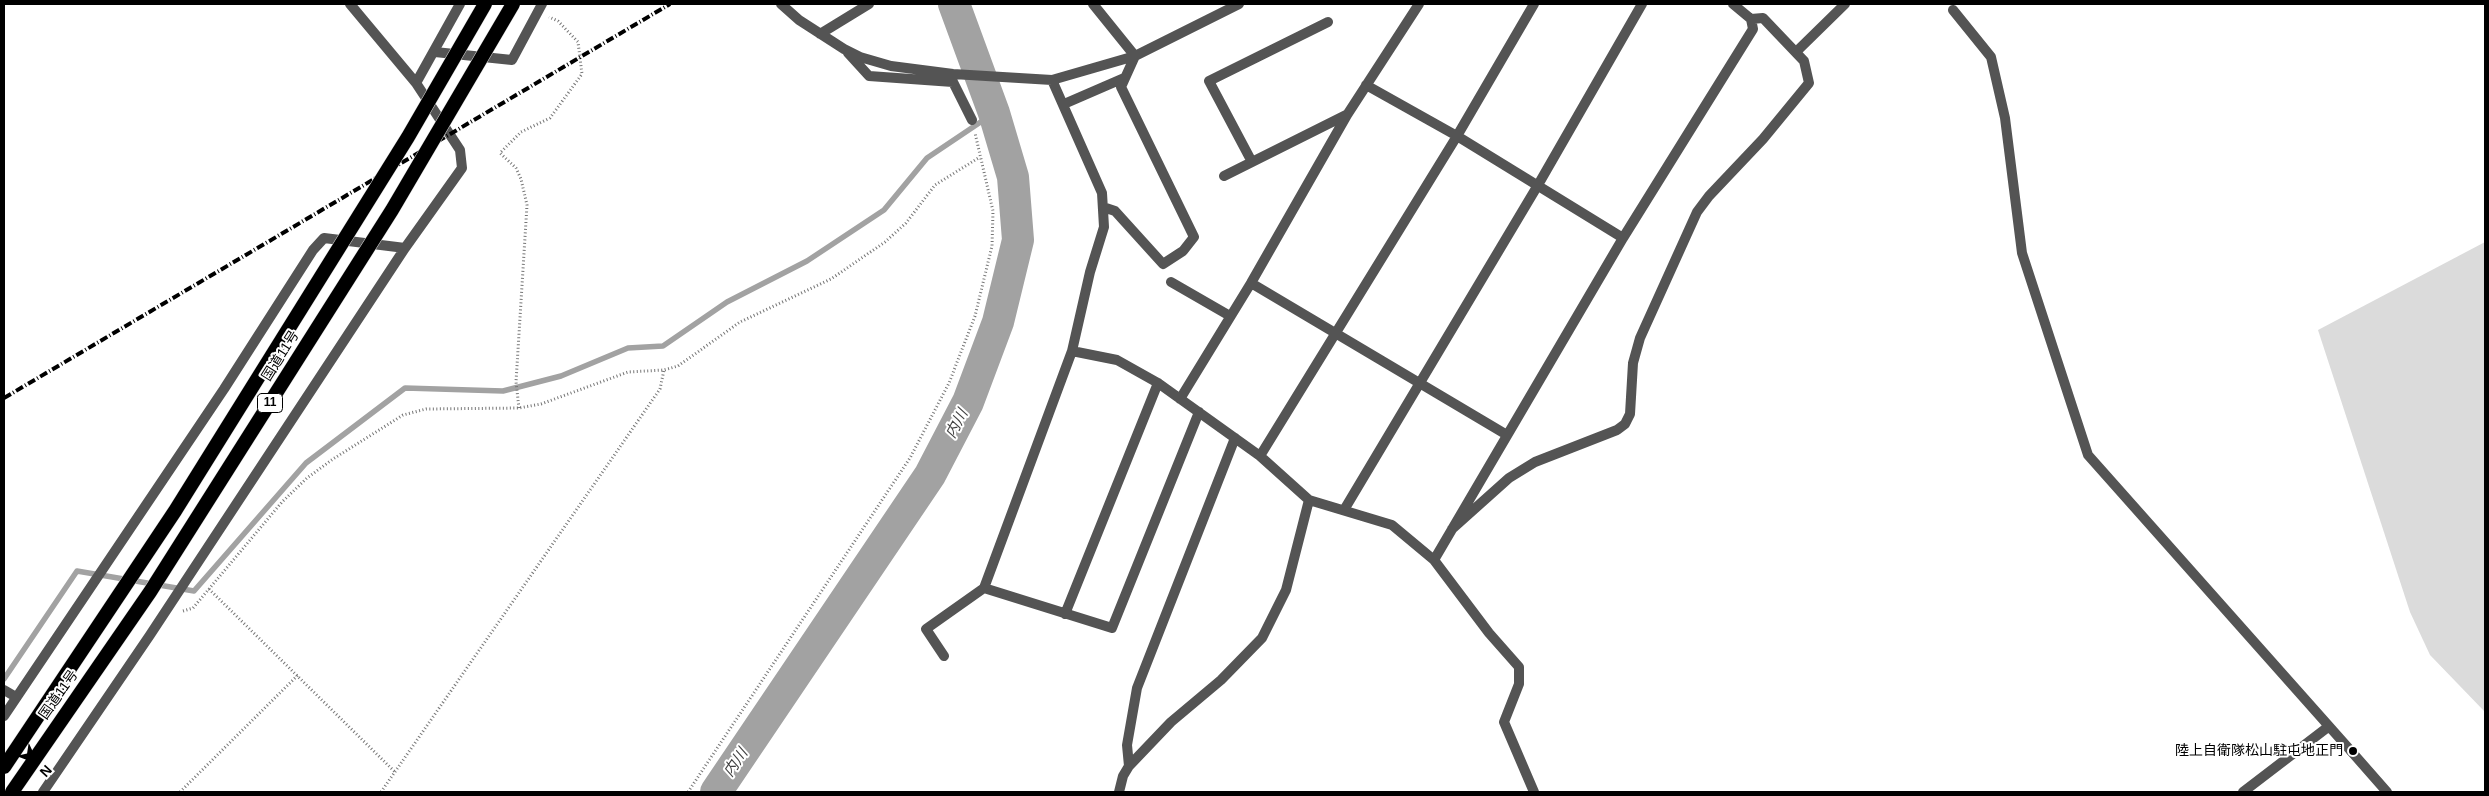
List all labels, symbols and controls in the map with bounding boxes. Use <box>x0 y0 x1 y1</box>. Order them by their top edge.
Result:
street label: 国道11号 <box>259 328 303 384</box>
road number: 11 <box>258 393 282 412</box>
water label: 内川 <box>942 407 972 441</box>
street label: 国道11号 <box>36 667 82 723</box>
north arrow <box>10 736 60 786</box>
place label: 陸上自衛隊松山駐屯地正門 <box>2175 743 2343 759</box>
marker: 陸上自衛隊松山駐屯地正門 <box>2347 745 2359 757</box>
water label: 内川 <box>720 746 752 780</box>
text: N <box>37 762 55 780</box>

